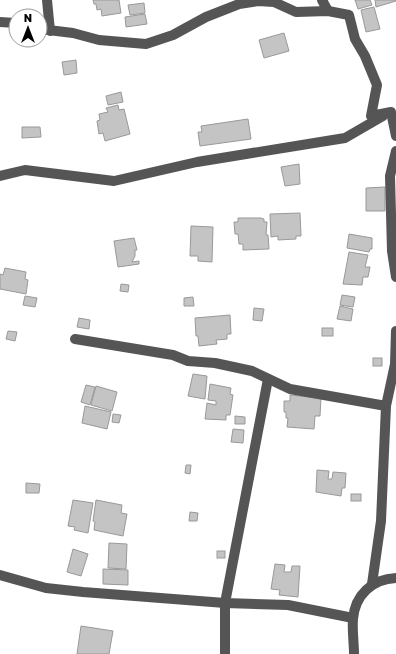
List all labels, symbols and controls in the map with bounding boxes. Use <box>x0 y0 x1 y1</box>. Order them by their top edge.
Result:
north arrow <box>8 8 48 48</box>
text: N <box>24 11 32 24</box>

